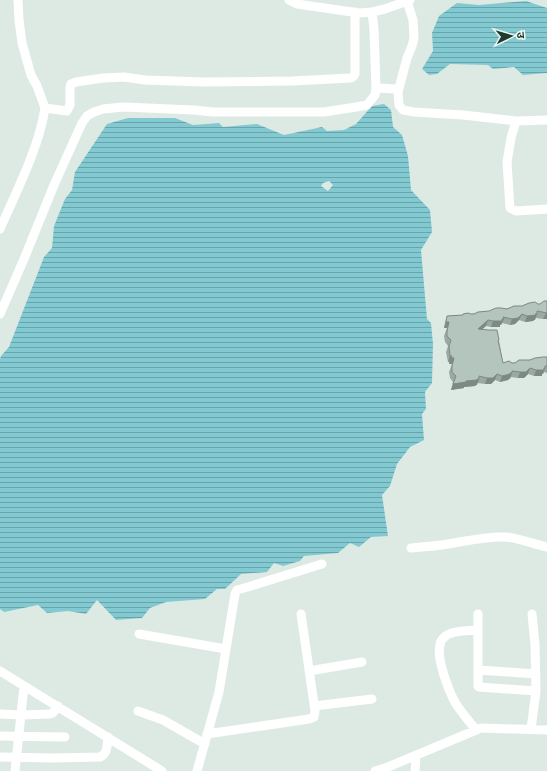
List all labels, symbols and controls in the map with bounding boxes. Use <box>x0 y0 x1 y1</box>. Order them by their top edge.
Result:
north arrow <box>491 16 531 56</box>
text: उ <box>513 31 527 40</box>

